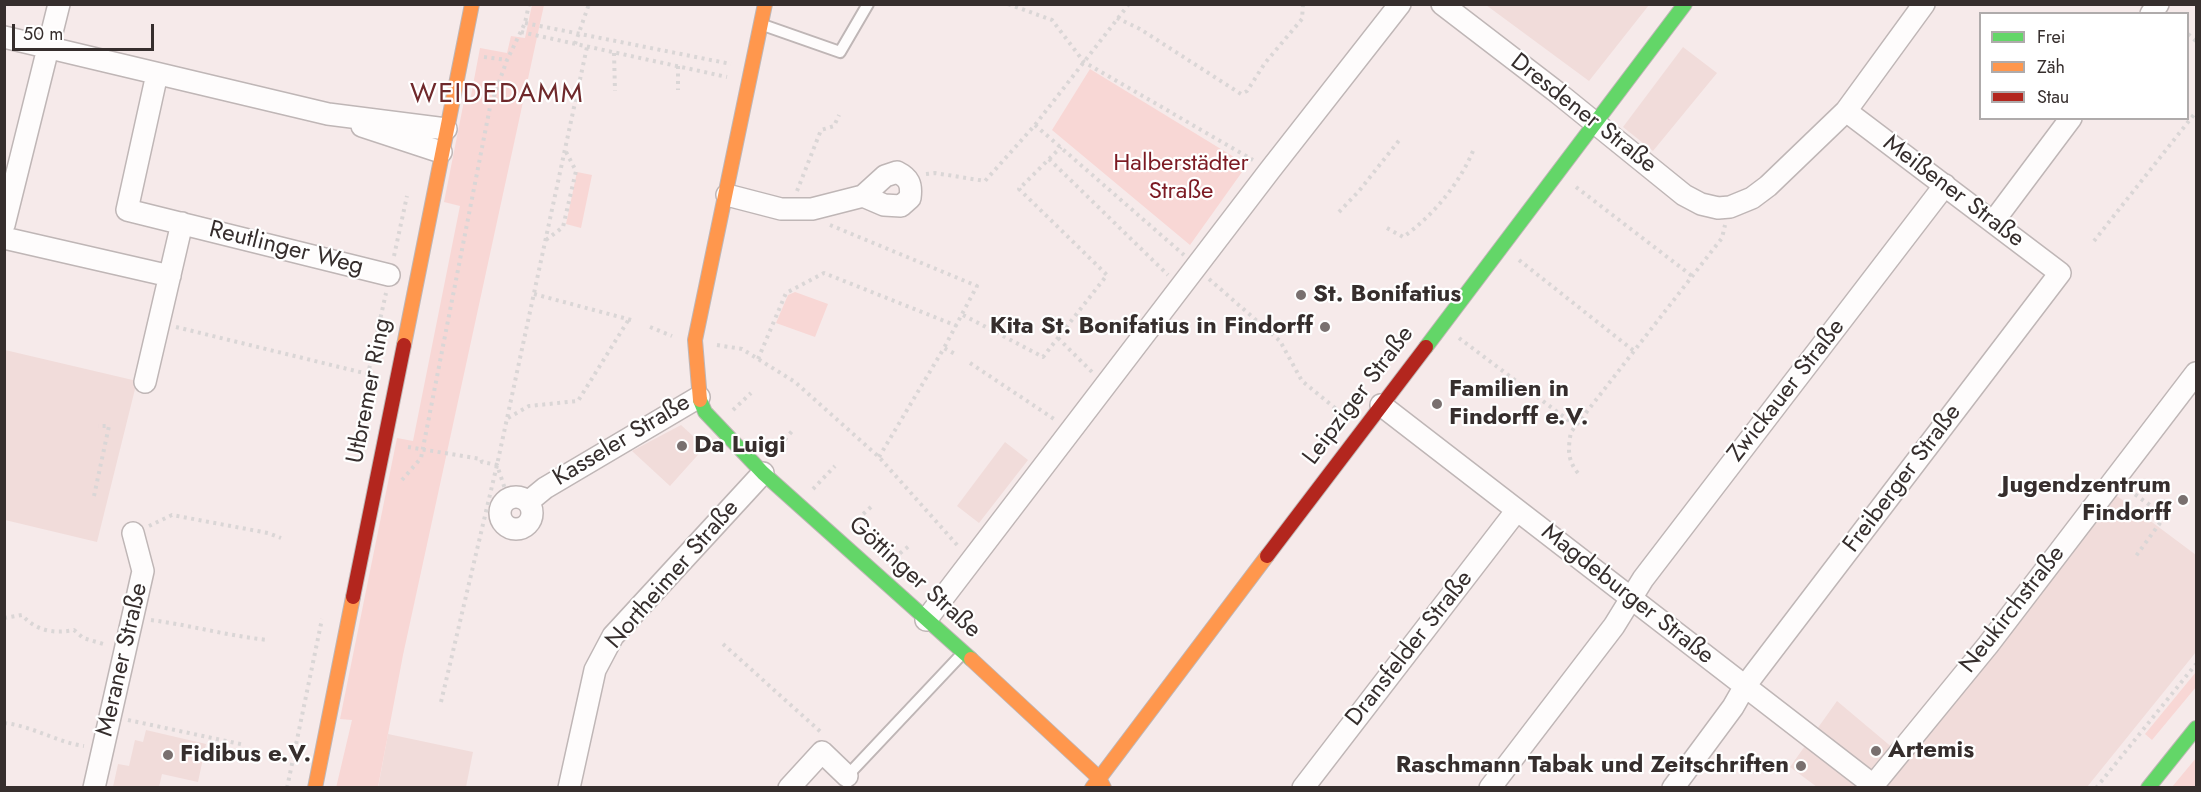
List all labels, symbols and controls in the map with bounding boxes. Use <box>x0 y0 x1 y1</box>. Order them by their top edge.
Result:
scale bar <box>15 12 158 50</box>
legend <box>1979 12 2189 120</box>
text: 50 m <box>23 21 63 47</box>
text: Frei <box>2037 24 2066 50</box>
street label: Dresdener Straße <box>1504 48 1662 180</box>
text: Zäh <box>2037 54 2065 80</box>
district label: WEIDEDAMM <box>410 79 584 111</box>
text: Stau <box>2037 84 2069 110</box>
street label: Meißener Straße <box>1877 130 2029 254</box>
park label: Halberstädter Straße <box>1113 150 1249 206</box>
street label: Reutlinger Weg <box>206 216 366 282</box>
place label: St. Bonifatius <box>1313 281 1461 309</box>
marker: St. Bonifatius <box>1294 288 1308 302</box>
place label: Kita St. Bonifatius in Findorff <box>990 313 1313 341</box>
street label: Zwickauer Straße <box>1722 314 1852 468</box>
street label: Utbremer Ring <box>342 316 398 466</box>
marker: Kita St. Bonifatius in Findorff <box>1318 320 1332 334</box>
street label: Leipziger Straße <box>1298 321 1420 471</box>
place label: Familien in Findorff e.V. <box>1449 376 1588 432</box>
street label: Kasseler Straße <box>548 389 696 493</box>
marker: Familien in Findorff e.V. <box>1430 397 1444 411</box>
street label: Freiberger Straße <box>1838 399 1968 559</box>
place label: Da Luigi <box>694 432 786 460</box>
marker: Da Luigi <box>675 439 689 453</box>
place label: Jugendzentrum Findorff <box>2002 472 2171 528</box>
marker: Jugendzentrum Findorff <box>2176 493 2190 507</box>
street label: Northeimer Straße <box>600 495 746 655</box>
street label: Göttinger Straße <box>842 511 986 645</box>
street label: Magdeburger Straße <box>1535 519 1719 671</box>
street label: Neukirchstraße <box>1954 541 2072 679</box>
street label: Dransfelder Straße <box>1340 566 1480 732</box>
street label: Meraner Straße <box>91 580 155 740</box>
place label: Artemis <box>1888 737 1974 765</box>
place label: Fidibus e.V. <box>180 741 311 769</box>
marker: Artemis <box>1869 744 1883 758</box>
marker: Fidibus e.V. <box>161 748 175 762</box>
place label: Raschmann Tabak und Zeitschriften <box>1396 752 1789 780</box>
marker: Raschmann Tabak und Zeitschriften <box>1794 759 1808 773</box>

